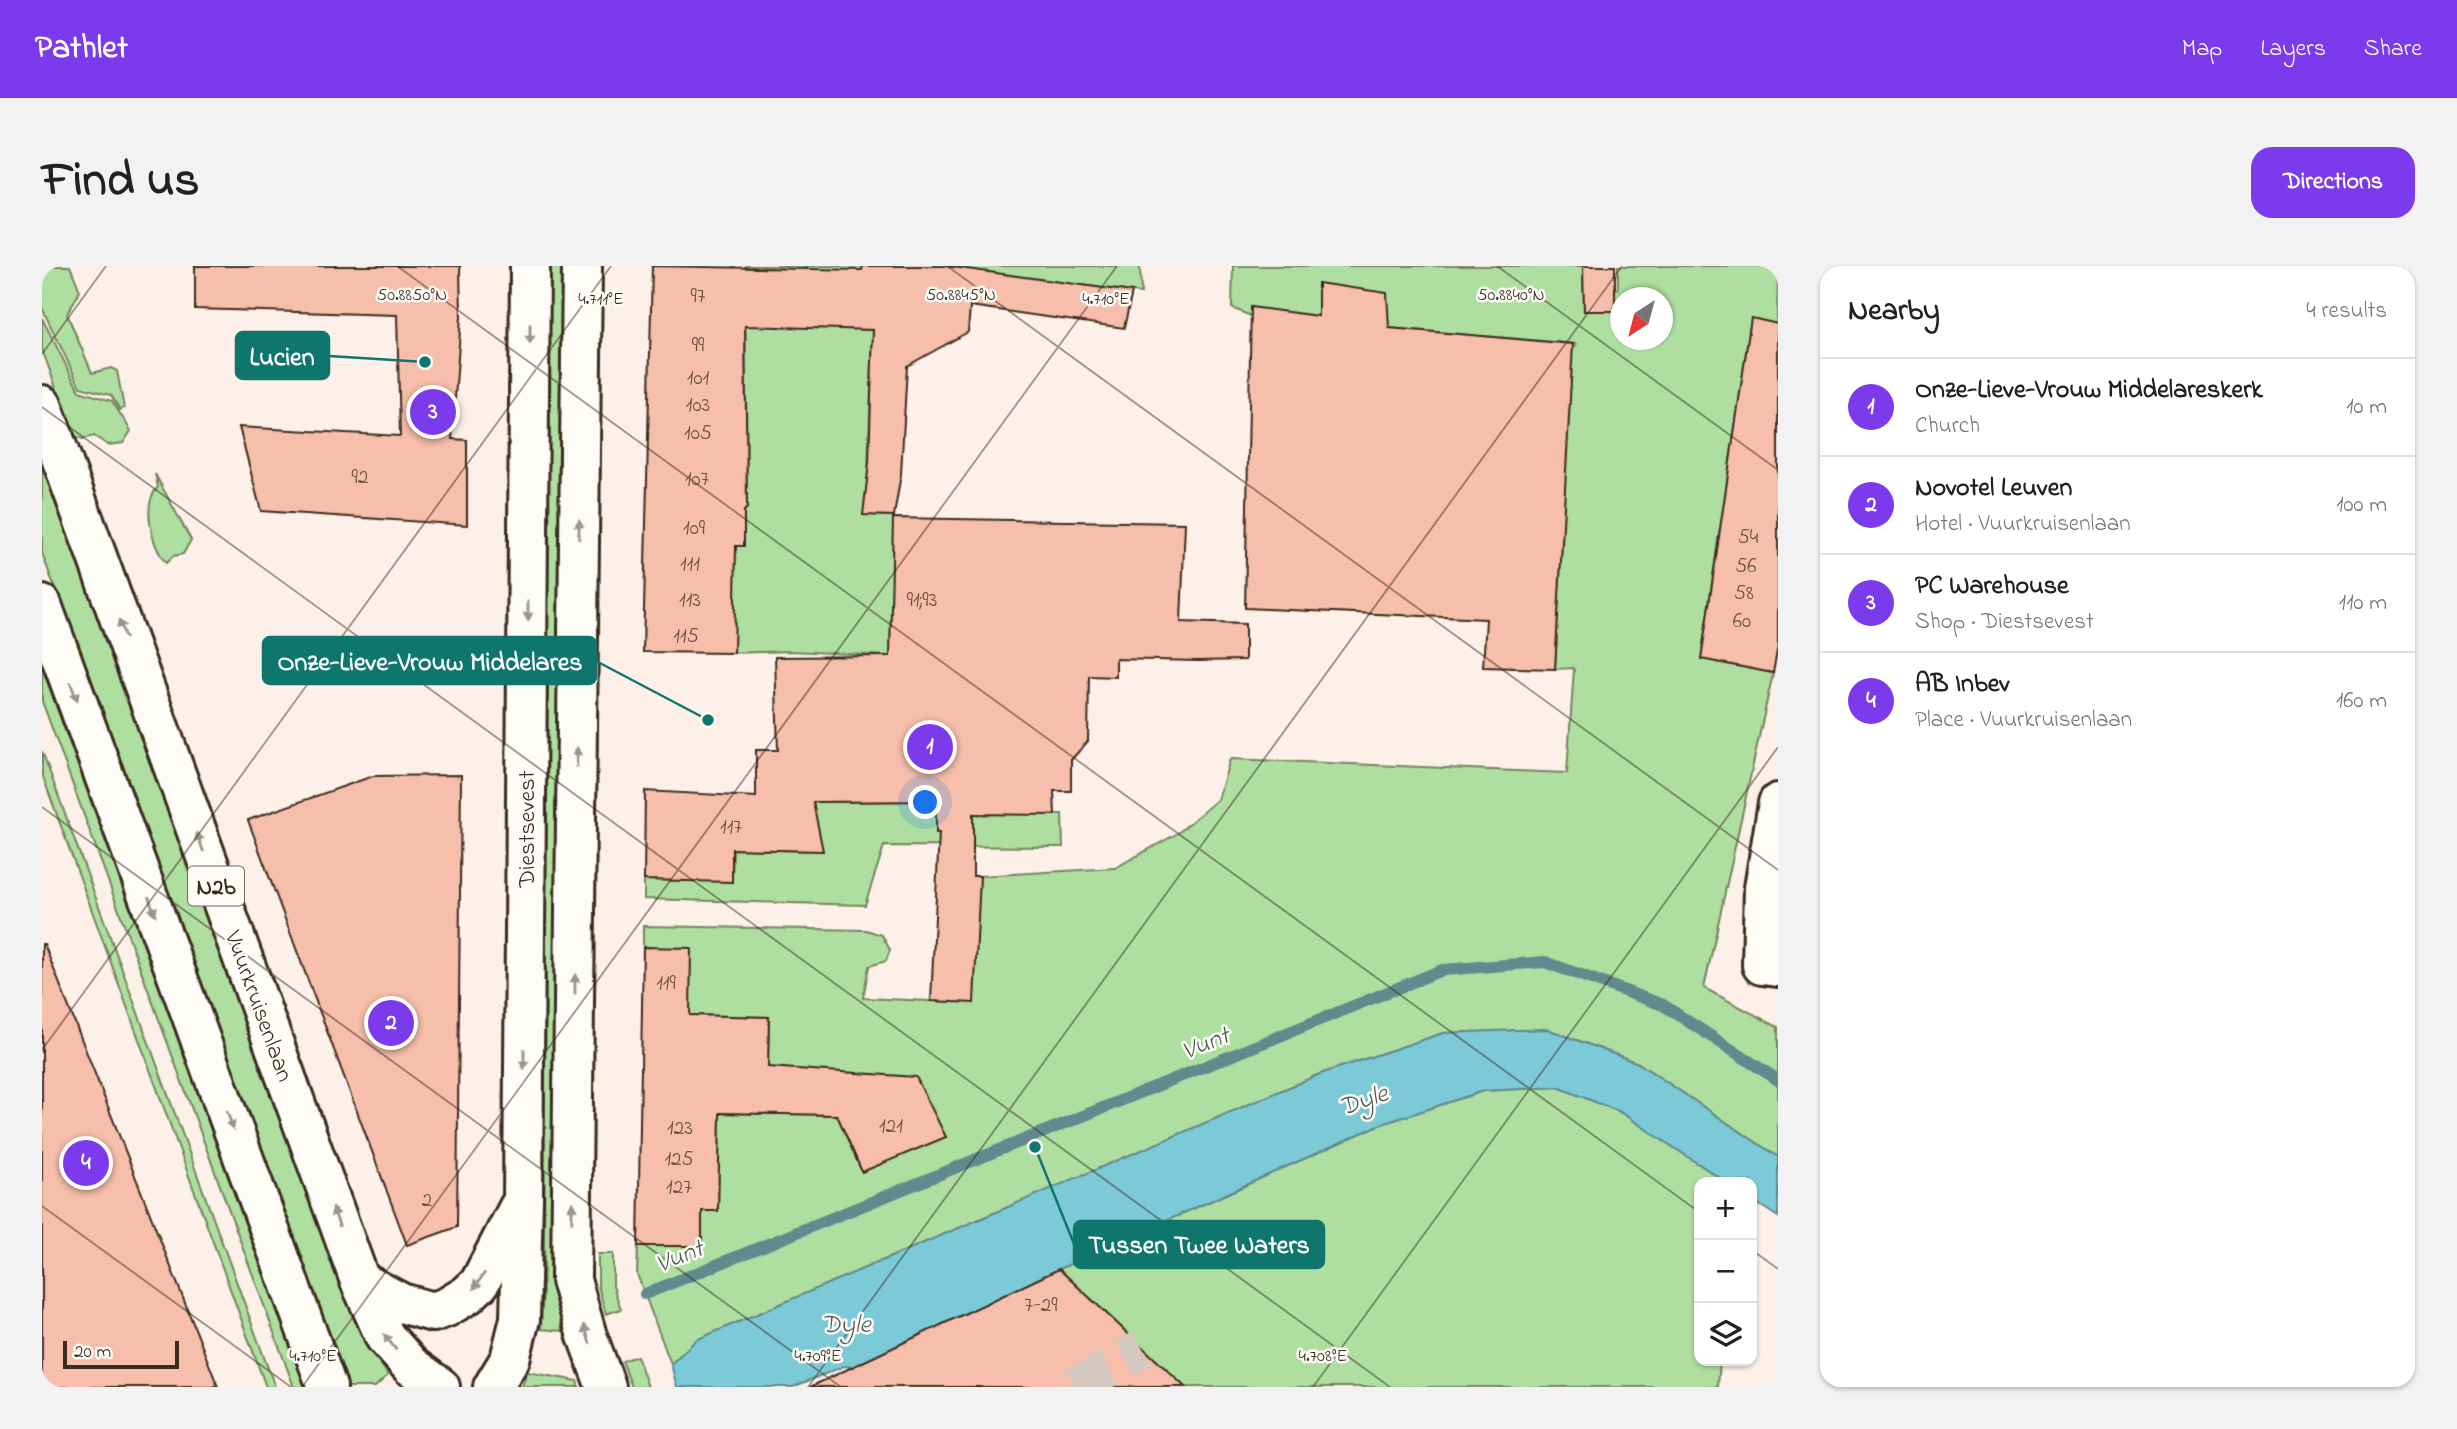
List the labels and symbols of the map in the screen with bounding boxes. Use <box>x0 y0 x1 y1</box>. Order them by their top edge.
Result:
house number: 97 <box>691 282 706 312</box>
text: 50.8850°N <box>377 283 447 309</box>
text: 50.8845°N <box>926 283 996 309</box>
text: 50.8840°N <box>1477 283 1545 309</box>
text: 4.711°E <box>578 287 624 313</box>
text: 4.710°E <box>1082 287 1130 313</box>
north arrow <box>1610 287 1673 350</box>
one-way arrow <box>524 323 536 345</box>
house number: 99 <box>692 331 705 361</box>
callout: Lucien <box>236 332 329 379</box>
text: Lucien <box>249 340 315 378</box>
house number: 101 <box>687 364 710 394</box>
pin: 3 <box>410 386 456 438</box>
house number: 103 <box>686 391 710 421</box>
house number: 105 <box>684 419 712 449</box>
house number: 92 <box>352 463 368 493</box>
house number: 107 <box>685 465 710 495</box>
house number: 109 <box>683 514 706 544</box>
one-way arrow <box>573 518 585 540</box>
house number: 54 <box>1738 523 1759 553</box>
house number: 111 <box>680 550 700 580</box>
house number: 56 <box>1735 552 1757 582</box>
house number: 58 <box>1734 579 1754 609</box>
house number: 113 <box>679 586 701 616</box>
house number: 91;93 <box>907 586 937 616</box>
one-way arrow <box>522 600 533 622</box>
house number: 60 <box>1733 607 1751 637</box>
one-way arrow <box>116 618 127 639</box>
house number: 115 <box>673 622 699 652</box>
callout: Onze-Lieve-Vrouw Middelares <box>263 637 596 684</box>
text: Onze-Lieve-Vrouw Middelares <box>277 645 583 683</box>
one-way arrow <box>69 682 80 703</box>
pin: 1 <box>907 721 953 773</box>
one-way arrow <box>571 746 583 768</box>
street label: Diestsevest <box>511 771 546 888</box>
your location <box>908 785 942 819</box>
house number: 117 <box>720 813 742 843</box>
one-way arrow <box>194 832 205 853</box>
road number: N2b <box>188 866 244 906</box>
one-way arrow <box>147 896 158 917</box>
street label: Vuurkruisenlaan <box>214 925 301 1087</box>
house number: 119 <box>656 969 677 999</box>
one-way arrow <box>569 973 581 995</box>
pin: 2 <box>368 997 414 1049</box>
water label: Vunt <box>1176 1017 1238 1071</box>
one-way arrow <box>518 1048 530 1070</box>
water label: Dyle <box>1334 1075 1395 1128</box>
one-way arrow <box>225 1109 236 1130</box>
house number: 121 <box>879 1112 903 1142</box>
house number: 123 <box>667 1114 693 1144</box>
pin: 4 <box>63 1137 109 1189</box>
house number: 125 <box>664 1145 694 1175</box>
house number: 127 <box>666 1173 692 1203</box>
house number: 2 <box>422 1186 432 1216</box>
one-way arrow <box>566 1201 578 1223</box>
one-way arrow <box>331 1207 342 1228</box>
callout: Tussen Twee Waters <box>1074 1221 1324 1268</box>
text: Tussen Twee Waters <box>1088 1228 1310 1266</box>
water label: Vunt <box>650 1230 712 1284</box>
one-way arrow <box>472 1272 486 1290</box>
house number: 7-29 <box>1024 1291 1058 1321</box>
water label: Dyle <box>821 1307 872 1345</box>
one-way arrow <box>581 1323 592 1344</box>
one-way arrow <box>383 1333 398 1351</box>
scale bar <box>63 1338 178 1370</box>
text: 4.710°E <box>289 1344 337 1370</box>
text: 4.709°E <box>794 1344 842 1370</box>
text: 4.708°E <box>1299 1344 1347 1370</box>

